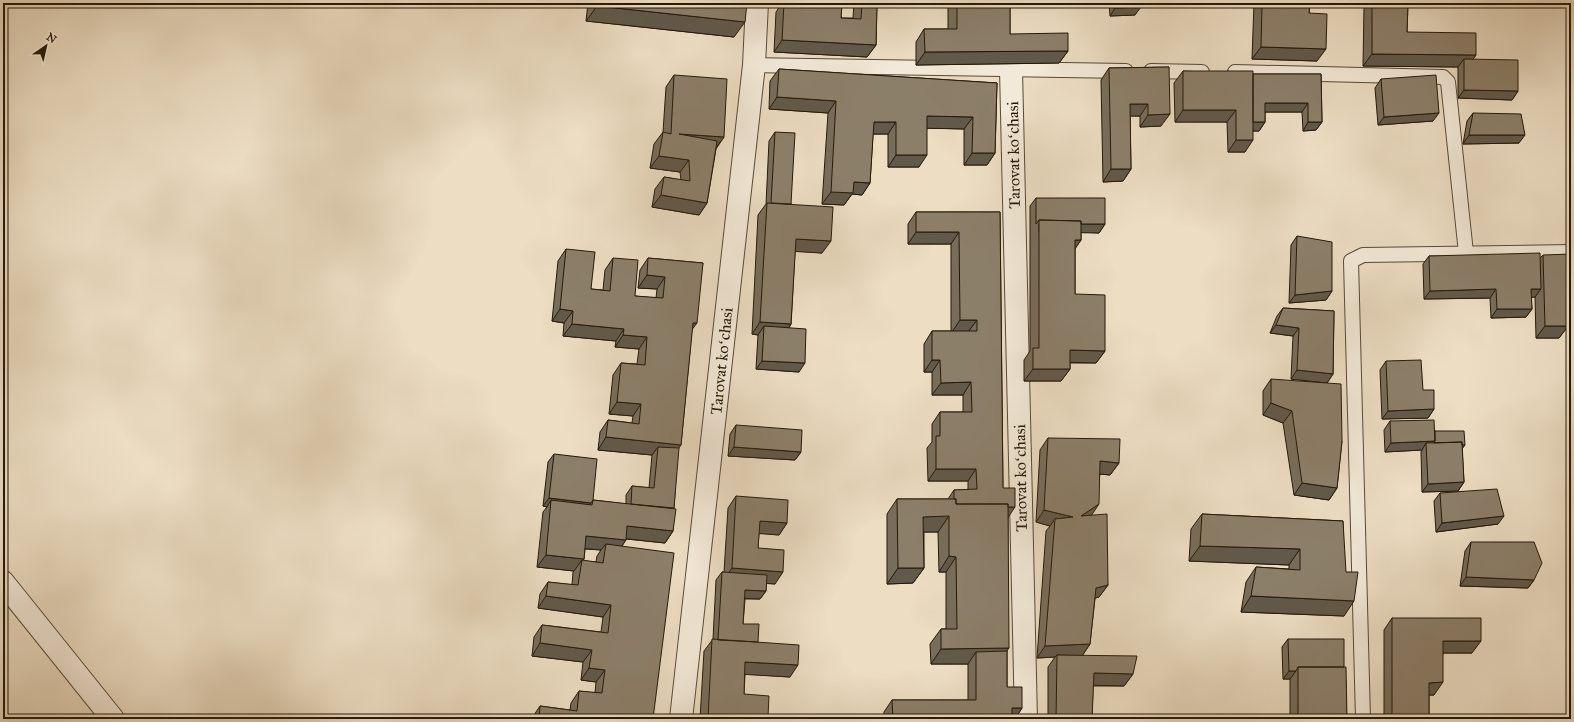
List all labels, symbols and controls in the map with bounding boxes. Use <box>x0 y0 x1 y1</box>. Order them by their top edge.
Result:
north arrow <box>26 26 66 66</box>
text: N <box>44 30 59 46</box>
street label: Tarovat koʻchasi <box>1003 100 1024 209</box>
street label: Tarovat koʻchasi <box>706 306 737 416</box>
street label: Tarovat koʻchasi <box>1010 423 1031 532</box>

